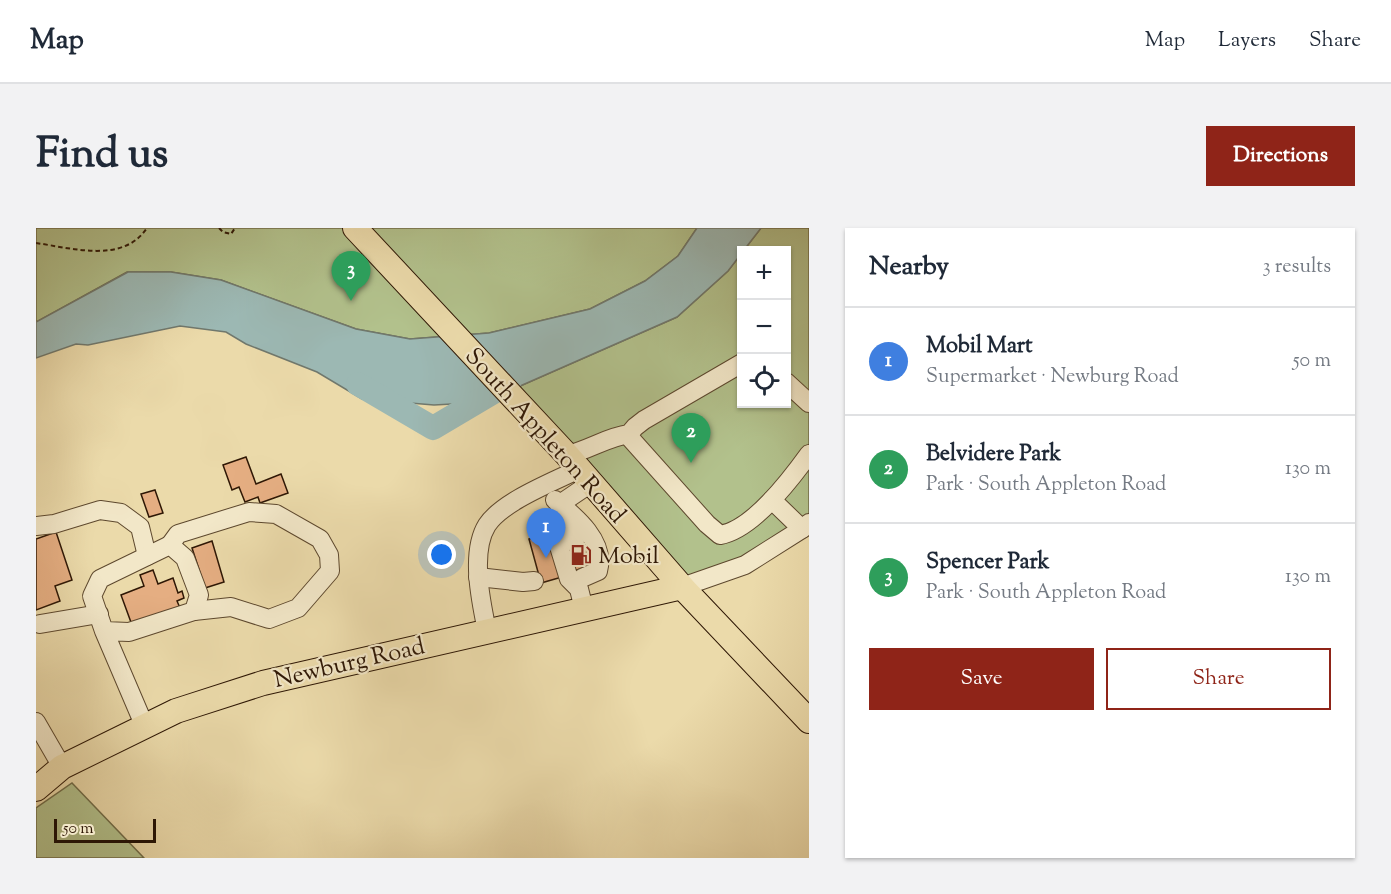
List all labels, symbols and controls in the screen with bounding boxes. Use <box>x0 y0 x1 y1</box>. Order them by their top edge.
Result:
text: Map <box>30 21 84 61</box>
text: Map <box>1145 26 1185 56</box>
text: Layers <box>1218 26 1276 56</box>
text: Share <box>1309 26 1361 56</box>
text: Find us <box>36 126 168 186</box>
button: Directions <box>1206 126 1355 186</box>
map controls <box>737 246 791 408</box>
button: + <box>737 246 791 300</box>
text: Nearby <box>869 249 949 286</box>
pin: 3 <box>332 251 370 301</box>
text: 3 results <box>1262 253 1331 282</box>
button: − <box>737 300 791 354</box>
text: Mobil Mart <box>926 331 1033 363</box>
street label: South Appleton Road <box>456 341 633 532</box>
text: 1 <box>885 347 892 376</box>
text: 50 m <box>1293 347 1331 376</box>
button: locate <box>737 354 791 408</box>
text: Supermarket · Newburg Road <box>926 363 1179 392</box>
pin: 2 <box>672 414 710 463</box>
text: Belvidere Park <box>926 439 1061 471</box>
text: 2 <box>884 455 893 484</box>
text: 130 m <box>1285 455 1331 484</box>
text: Park · South Appleton Road <box>926 471 1166 500</box>
pin: 1 <box>526 508 566 558</box>
your location <box>427 540 456 569</box>
place label: Mobil <box>598 540 660 574</box>
fuel station icon: Mobil <box>569 543 593 567</box>
text: Spencer Park <box>926 547 1050 579</box>
text: 3 <box>884 563 893 592</box>
text: 130 m <box>1285 563 1331 592</box>
text: Park · South Appleton Road <box>926 579 1166 608</box>
street label: Newburg Road <box>271 630 429 698</box>
button: Save <box>869 648 1094 710</box>
button: Share <box>1106 648 1331 710</box>
scale bar <box>54 816 156 844</box>
text: 50 m <box>63 818 94 841</box>

